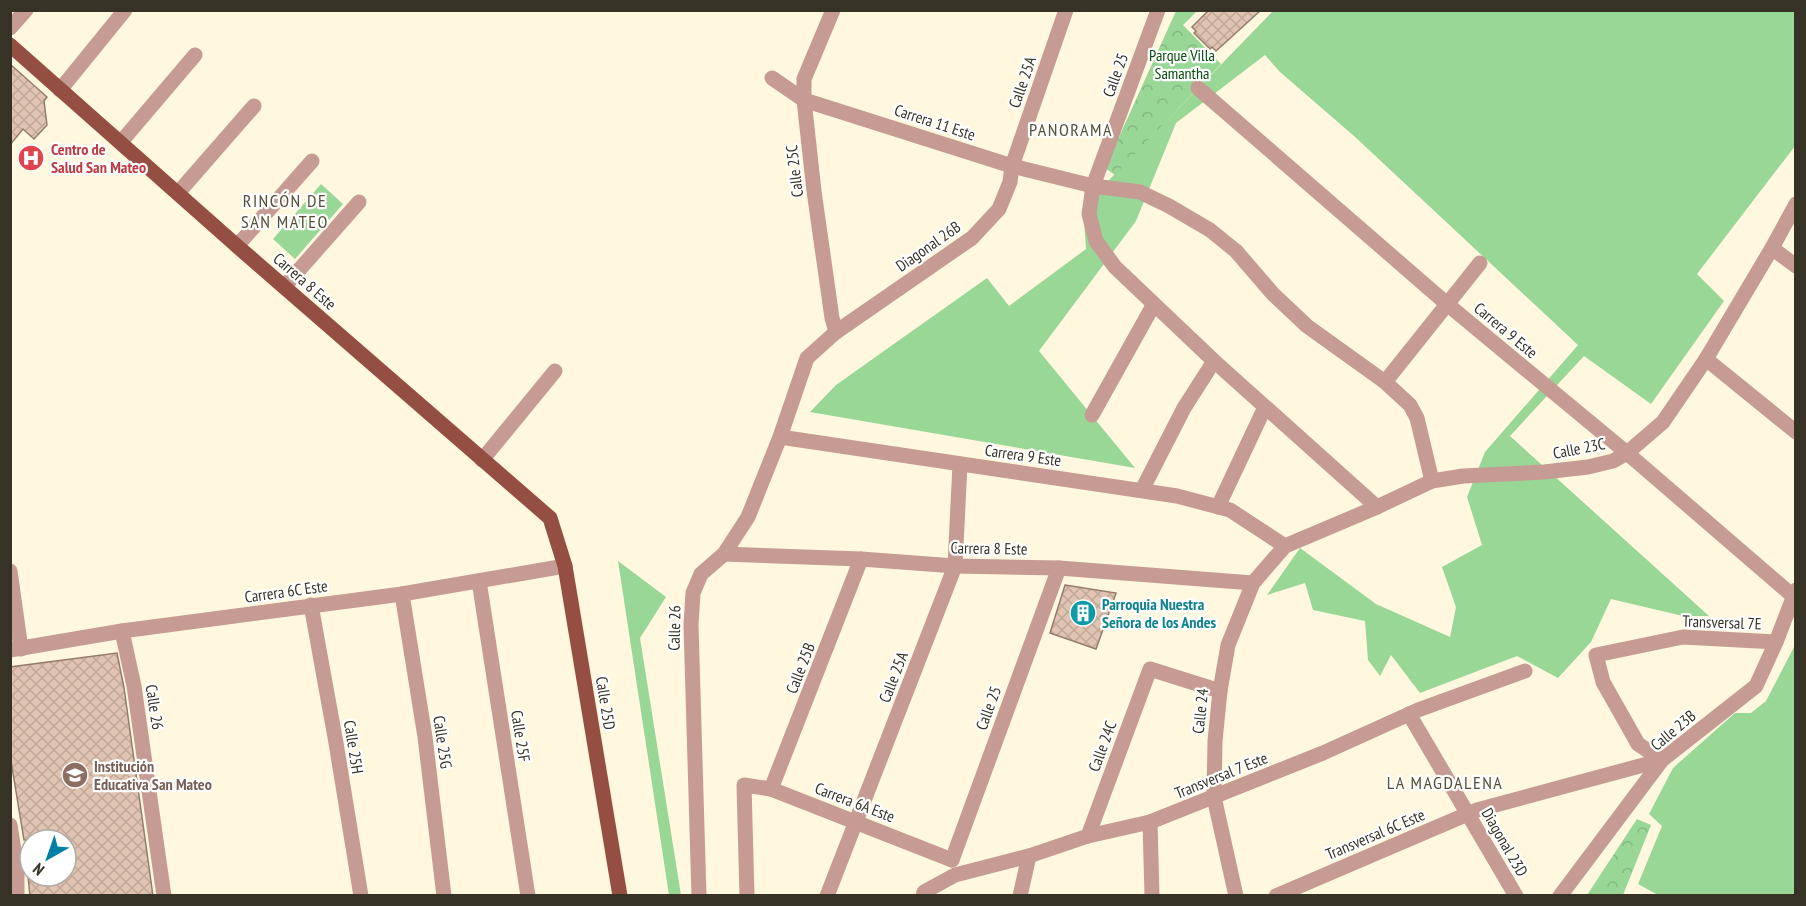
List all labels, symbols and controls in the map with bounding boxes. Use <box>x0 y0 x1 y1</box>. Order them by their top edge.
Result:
park label: Parque Villa Samantha <box>1149 45 1215 83</box>
street label: Calle 25 <box>1098 50 1132 100</box>
street label: Calle 25A <box>1004 53 1040 110</box>
street label: Carrera 11 Este <box>892 100 978 144</box>
district label: PANORAMA <box>1029 118 1113 141</box>
place label: Centro de Salud San Mateo <box>51 139 146 177</box>
hospital icon: Centro de Salud San Mateo <box>16 143 46 173</box>
street label: Calle 25C <box>781 144 807 198</box>
district label: RINCÓN DE SAN MATEO <box>241 189 329 233</box>
street label: Diagonal 26B <box>892 216 964 276</box>
street label: Carrera 8 Este <box>269 248 341 314</box>
street label: Carrera 9 Este <box>1470 298 1542 362</box>
street label: Calle 23C <box>1551 433 1607 463</box>
street label: Carrera 9 Este <box>984 440 1062 470</box>
street label: Carrera 8 Este <box>950 537 1028 559</box>
street label: Carrera 6C Este <box>243 575 329 607</box>
place label: Parroquia Nuestra Señora de los Andes <box>1102 594 1217 632</box>
building icon: Parroquia Nuestra Señora de los Andes <box>1068 598 1098 628</box>
street label: Calle 26 <box>664 605 684 651</box>
street label: Transversal 7E <box>1682 611 1762 633</box>
street label: Calle 25B <box>781 640 819 696</box>
street label: Calle 25A <box>874 648 912 705</box>
street label: Calle 25D <box>592 675 620 731</box>
street label: Calle 26 <box>142 683 168 731</box>
street label: Calle 25 <box>971 683 1005 733</box>
street label: Calle 24 <box>1188 687 1212 735</box>
street label: Calle 23B <box>1646 705 1700 755</box>
street label: Calle 25F <box>507 709 535 763</box>
street label: Calle 25G <box>429 714 457 770</box>
street label: Calle 24C <box>1084 718 1120 774</box>
street label: Calle 25H <box>340 719 368 775</box>
street label: Transversal 7 Este <box>1172 747 1270 803</box>
place label: Institución Educativa San Mateo <box>94 756 212 794</box>
school or university icon: Institución Educativa San Mateo <box>60 760 90 790</box>
district label: LA MAGDALENA <box>1387 771 1503 794</box>
street label: Carrera 6A Este <box>812 778 898 826</box>
street label: Transversal 6C Este <box>1322 804 1428 864</box>
street label: Diagonal 23D <box>1477 804 1533 880</box>
north arrow <box>18 828 78 888</box>
text: N <box>29 859 48 880</box>

